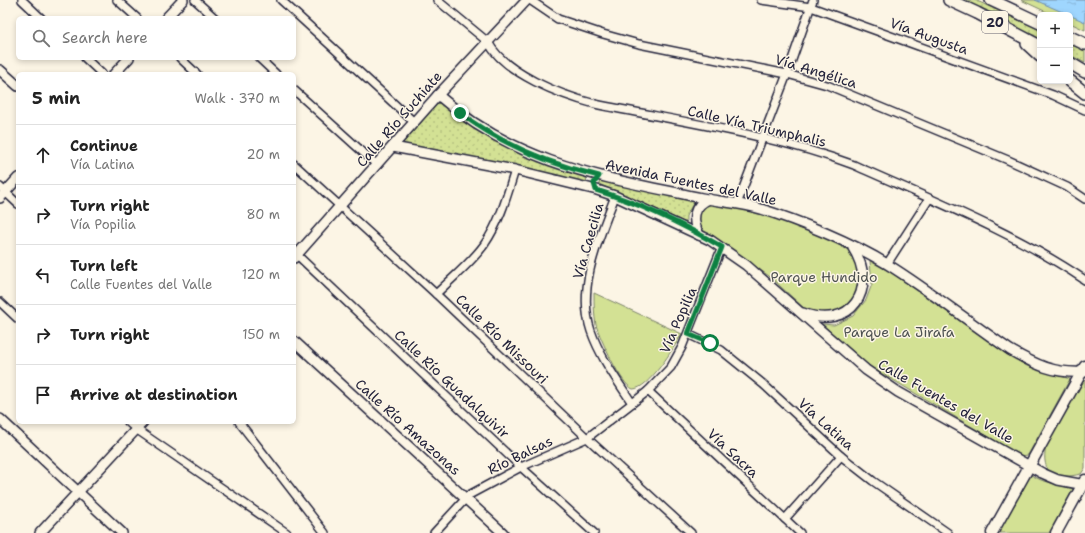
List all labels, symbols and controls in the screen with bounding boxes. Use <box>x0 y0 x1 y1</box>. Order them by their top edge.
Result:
road number: 20 <box>982 11 1008 33</box>
map controls <box>1037 12 1073 84</box>
button: + <box>1037 12 1073 48</box>
street label: Vía Augusta <box>887 13 971 59</box>
search box <box>16 16 296 60</box>
icon: search <box>30 27 52 49</box>
text: Search here <box>62 28 148 48</box>
button: − <box>1037 48 1073 84</box>
street label: Vía Angélica <box>773 50 859 92</box>
street label: Calle Río Suchiate <box>352 67 446 171</box>
text: 5 min <box>32 87 80 109</box>
text: Walk · 370 m <box>195 90 280 107</box>
street label: Calle Vía Triumphalis <box>686 101 828 151</box>
route end <box>451 104 469 122</box>
text: Continue <box>70 136 138 156</box>
icon: ahead <box>32 144 54 166</box>
text: 20 m <box>247 146 280 163</box>
street label: Avenida Fuentes del Valle <box>604 155 778 209</box>
text: Vía Latina <box>70 156 134 173</box>
text: Turn right <box>70 196 150 216</box>
street label: Vía Caecilia <box>569 201 608 281</box>
icon: right <box>32 204 54 226</box>
text: 80 m <box>246 206 280 223</box>
text: Vía Popilia <box>70 216 136 233</box>
text: Turn left <box>70 256 138 276</box>
icon: left <box>32 264 54 286</box>
text: 120 m <box>242 266 280 283</box>
park label: Parque Hundido <box>770 268 878 286</box>
text: Calle Fuentes del Valle <box>70 276 212 293</box>
street label: Vía Popilia <box>655 284 701 356</box>
street label: Calle Río Missouri <box>452 290 552 388</box>
park label: Parque La Jirafa <box>843 323 955 341</box>
icon: right <box>32 324 54 346</box>
text: Turn right <box>70 325 150 345</box>
text: 150 m <box>242 326 280 343</box>
street label: Calle Río Guadalquivir <box>391 326 514 442</box>
route start <box>701 334 719 352</box>
street label: Calle Fuentes del Valle <box>875 355 1017 447</box>
street label: Calle Río Amazonas <box>351 375 465 479</box>
icon: arrive <box>32 384 54 406</box>
text: Arrive at destination <box>70 385 238 405</box>
street label: Vía Latina <box>794 394 858 454</box>
street label: Vía Sacra <box>704 425 763 482</box>
street label: Río Balsas <box>485 432 555 478</box>

